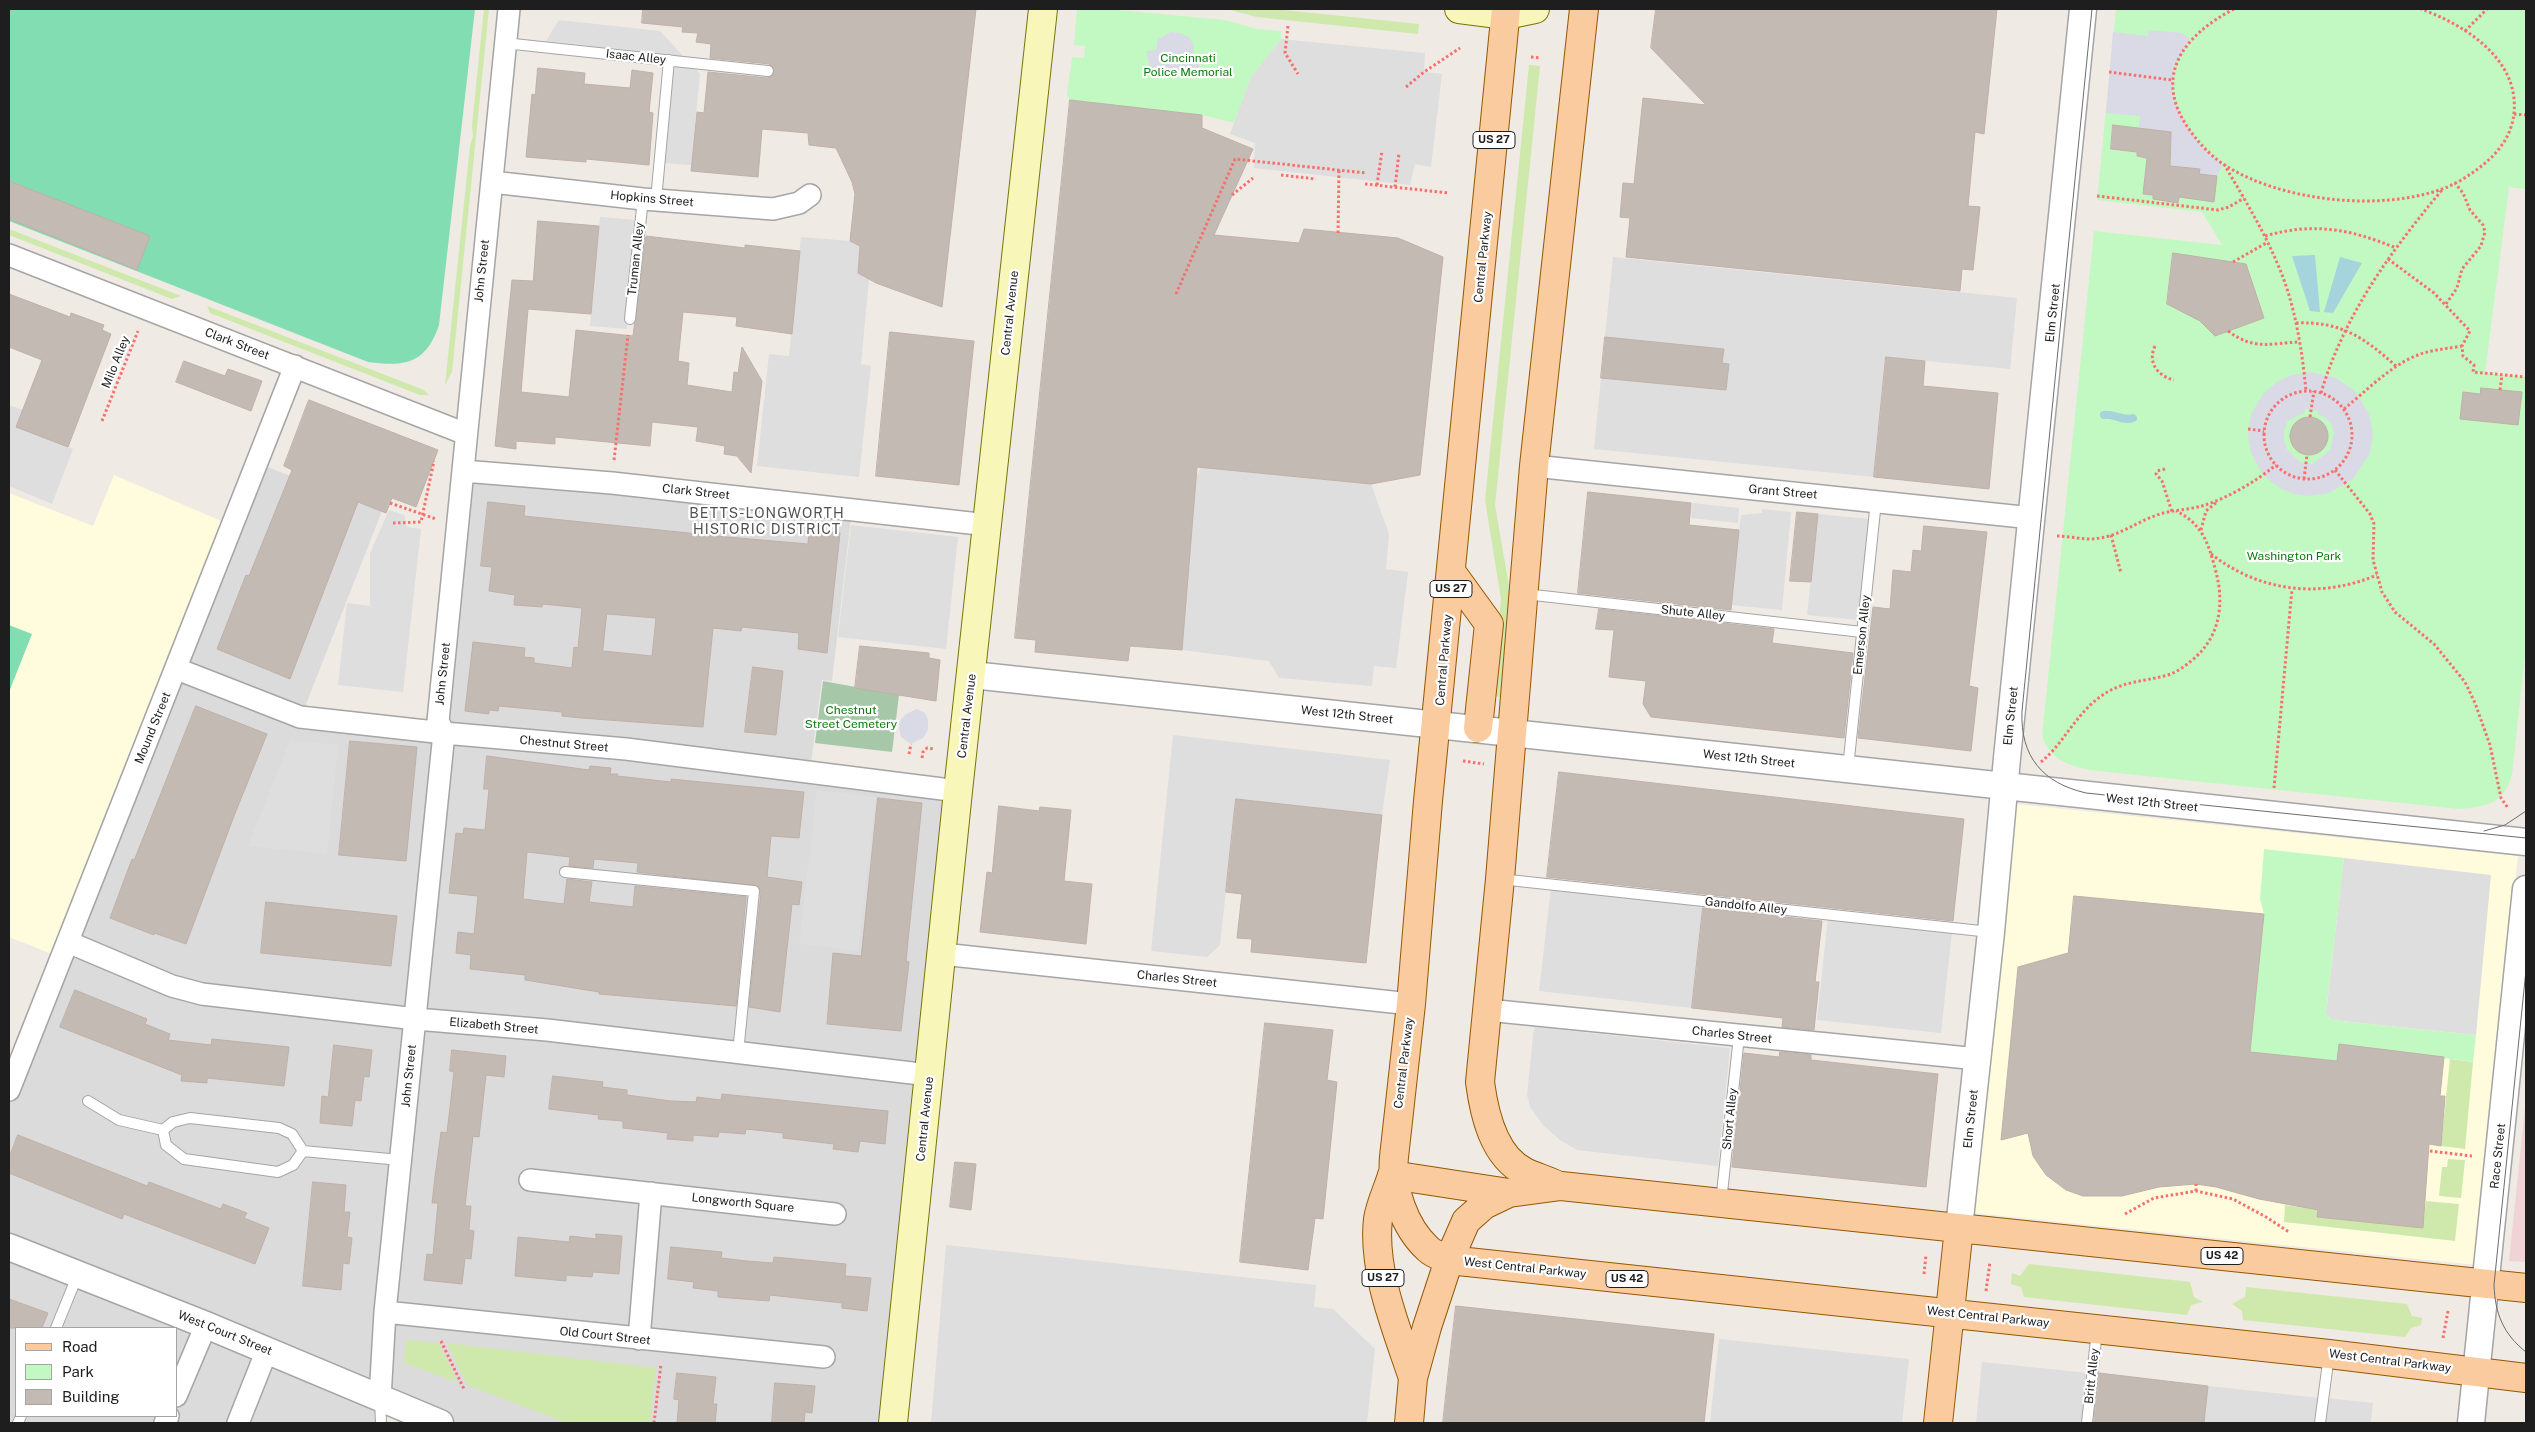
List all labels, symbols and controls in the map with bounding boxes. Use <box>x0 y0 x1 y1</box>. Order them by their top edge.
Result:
street label: Isaac Alley <box>605 47 667 67</box>
park label: Cincinnati Police Memorial <box>1143 51 1233 79</box>
road number: US 27 <box>1473 132 1515 148</box>
street label: Hopkins Street <box>610 188 694 210</box>
street label: Central Parkway <box>1471 211 1495 303</box>
street label: Truman Alley <box>625 222 647 296</box>
street label: John Street <box>472 239 492 303</box>
street label: Central Avenue <box>998 270 1022 356</box>
street label: Elm Street <box>2043 283 2063 343</box>
street label: Clark Street <box>203 325 271 363</box>
street label: Milo Alley <box>99 334 133 390</box>
street label: Clark Street <box>661 481 731 503</box>
street label: Grant Street <box>1748 482 1818 502</box>
district label: BETTS-LONGWORTH HISTORIC DISTRICT <box>687 506 847 538</box>
park label: Washington Park <box>2247 549 2341 563</box>
road number: US 27 <box>1430 580 1472 598</box>
street label: Emerson Alley <box>1851 594 1873 676</box>
street label: Shute Alley <box>1660 602 1726 624</box>
street label: Central Parkway <box>1433 614 1455 706</box>
street label: John Street <box>433 642 453 706</box>
street label: Central Avenue <box>955 673 979 759</box>
street label: Elm Street <box>2001 686 2021 746</box>
street label: Mound Street <box>132 690 174 766</box>
park label: Chestnut Street Cemetery <box>805 703 897 731</box>
street label: West 12th Street <box>1300 703 1394 727</box>
street label: Chestnut Street <box>519 733 609 755</box>
street label: West 12th Street <box>1702 747 1796 771</box>
street label: West 12th Street <box>2105 791 2199 815</box>
street label: Gandolfo Alley <box>1704 895 1788 917</box>
street label: Charles Street <box>1136 968 1218 990</box>
street label: Elizabeth Street <box>449 1015 539 1037</box>
street label: Central Parkway <box>1391 1017 1417 1109</box>
street label: Charles Street <box>1691 1024 1773 1046</box>
street label: John Street <box>399 1044 419 1108</box>
street label: Central Avenue <box>913 1076 937 1162</box>
street label: Short Alley <box>1720 1087 1740 1151</box>
street label: Elm Street <box>1961 1089 1981 1149</box>
street label: Race Street <box>2487 1122 2509 1190</box>
street label: Longworth Square <box>691 1190 795 1216</box>
road number: US 42 <box>2201 1248 2243 1264</box>
street label: West Central Parkway <box>1463 1254 1587 1282</box>
road number: US 27 <box>1362 1270 1404 1286</box>
road number: US 42 <box>1606 1270 1648 1288</box>
street label: West Central Parkway <box>1926 1303 2050 1331</box>
street label: West Court Street <box>176 1308 274 1358</box>
street label: Old Court Street <box>559 1324 651 1348</box>
legend <box>15 1327 178 1417</box>
text: Road <box>62 1338 98 1355</box>
street label: West Central Parkway <box>2328 1346 2452 1376</box>
street label: Britt Alley <box>2082 1347 2102 1405</box>
text: Park <box>62 1363 94 1380</box>
text: Building <box>62 1388 120 1405</box>

